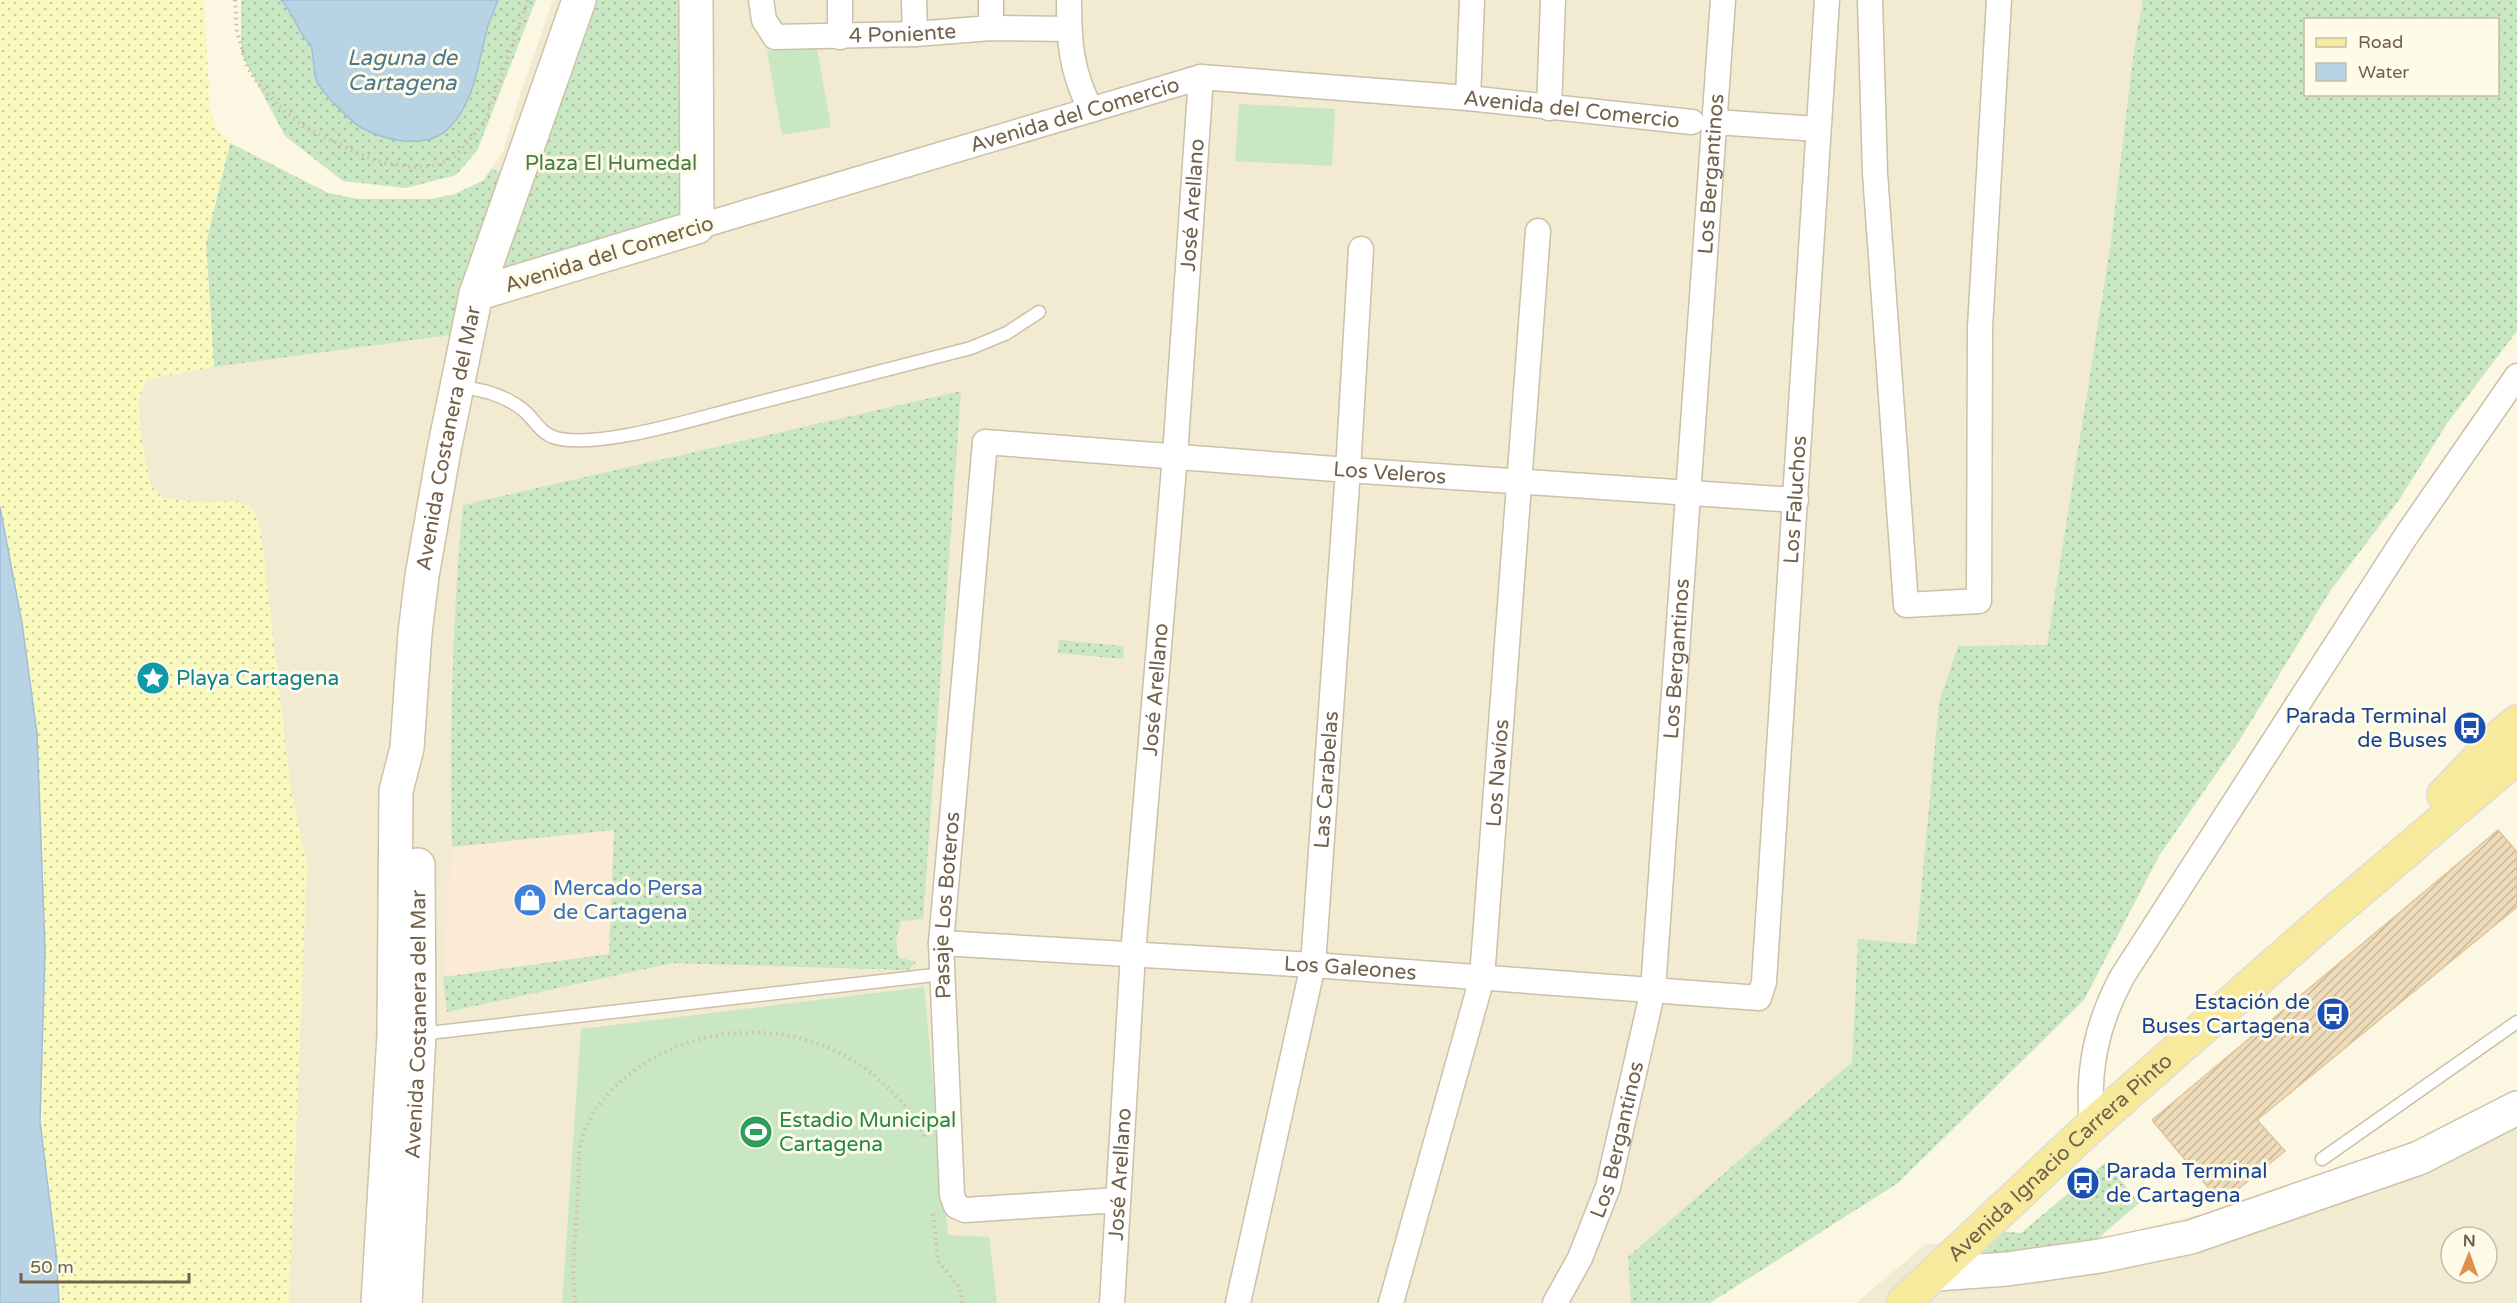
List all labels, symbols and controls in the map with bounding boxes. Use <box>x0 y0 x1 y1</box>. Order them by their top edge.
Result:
legend <box>2304 18 2499 96</box>
street label: 4 Poniente <box>848 19 957 48</box>
text: Road <box>2358 31 2403 53</box>
water label: Laguna de Cartagena <box>347 45 459 96</box>
text: Water <box>2358 61 2409 83</box>
street label: Avenida del Comercio <box>967 72 1183 158</box>
street label: Avenida del Comercio <box>1462 86 1681 134</box>
street label: Los Bergantinos <box>1693 93 1729 255</box>
street label: José Arellano <box>1176 138 1210 272</box>
park label: Plaza El Humedal <box>525 151 697 176</box>
street label: Avenida del Comercio <box>502 211 717 298</box>
street label: Avenida Costanera del Mar <box>411 303 486 573</box>
street label: Los Faluchos <box>1779 435 1812 565</box>
street label: Los Veleros <box>1332 457 1447 490</box>
street label: Los Bergantinos <box>1659 578 1695 740</box>
street label: José Arellano <box>1138 622 1174 757</box>
place icon: Playa Cartagena <box>135 660 171 696</box>
place label: Playa Cartagena <box>176 666 339 691</box>
place label: Parada Terminal de Buses <box>2286 704 2447 753</box>
street label: Las Carabelas <box>1309 710 1344 849</box>
bus stop icon: Parada Terminal de Buses <box>2452 710 2488 746</box>
street label: Los Navíos <box>1481 718 1514 828</box>
street label: Pasaje Los Boteros <box>929 811 965 1000</box>
place label: Mercado Persa de Cartagena <box>553 876 703 925</box>
shop icon: Mercado Persa de Cartagena <box>512 882 548 918</box>
street label: Avenida Costanera del Mar <box>401 890 432 1160</box>
street label: Los Galeones <box>1283 951 1417 986</box>
place label: Estación de Buses Cartagena <box>2141 990 2310 1039</box>
bus stop icon: Estación de Buses Cartagena <box>2315 996 2351 1032</box>
street label: Avenida Ignacio Carrera Pinto <box>1943 1048 2178 1267</box>
street label: Los Bergantinos <box>1585 1059 1649 1222</box>
street label: José Arellano <box>1104 1107 1137 1241</box>
place label: Estadio Municipal Cartagena <box>779 1108 956 1157</box>
sports icon: Estadio Municipal Cartagena <box>738 1114 774 1150</box>
place label: Parada Terminal de Cartagena <box>2106 1159 2267 1208</box>
bus stop icon: Parada Terminal de Cartagena <box>2065 1165 2101 1201</box>
north arrow <box>2439 1225 2499 1285</box>
text: N <box>2463 1231 2476 1251</box>
scale bar <box>21 1246 189 1284</box>
text: 50 m <box>30 1256 74 1278</box>

